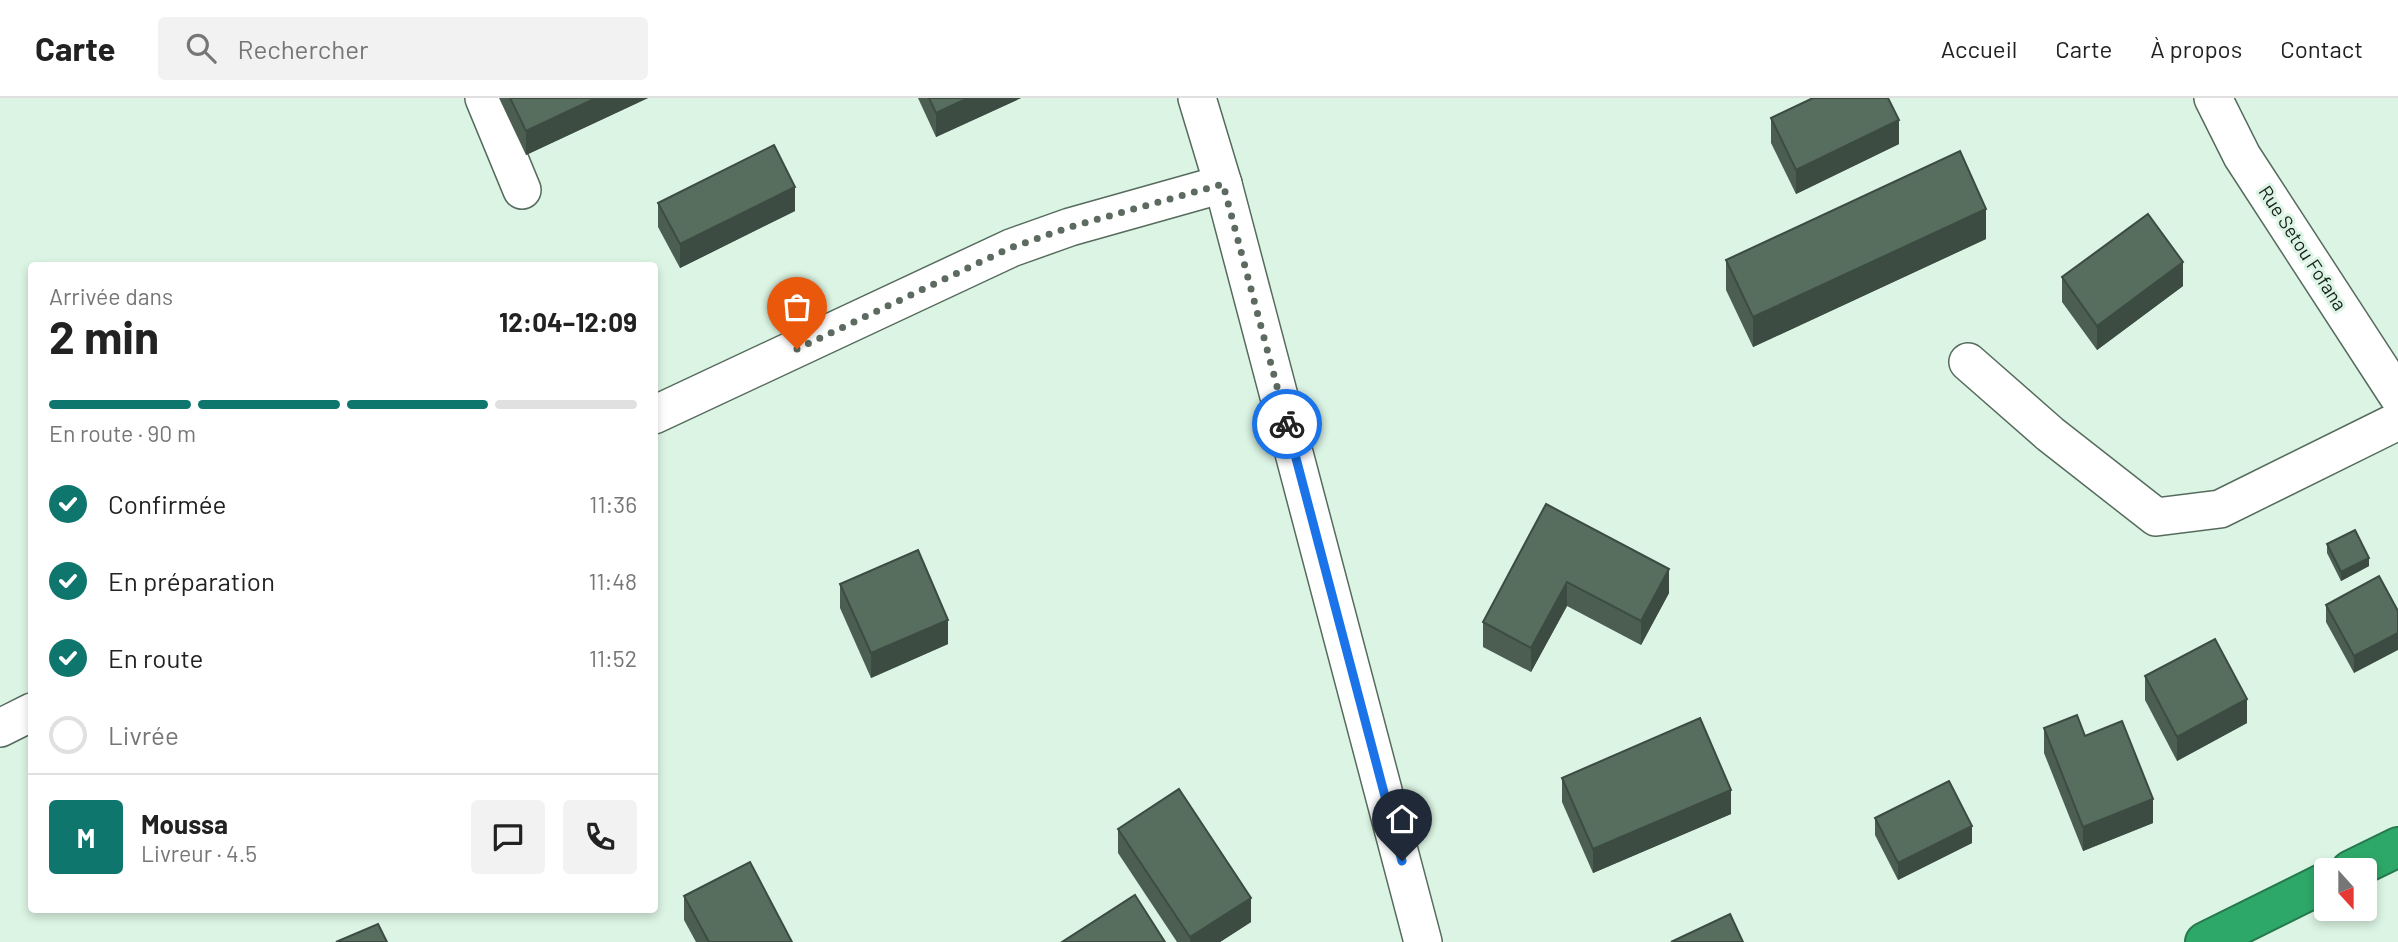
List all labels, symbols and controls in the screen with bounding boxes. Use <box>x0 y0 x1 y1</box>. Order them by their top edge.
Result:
search box <box>158 17 648 80</box>
text: Carte <box>35 28 116 68</box>
icon: search <box>182 29 220 67</box>
text: Rechercher <box>238 33 368 64</box>
text: Accueil <box>1941 34 2017 63</box>
text: Carte <box>2055 34 2112 63</box>
text: À propos <box>2150 34 2242 63</box>
text: Contact <box>2280 34 2363 63</box>
street label: Rue Setou Fofana <box>2255 181 2352 314</box>
pin <box>767 277 827 349</box>
text: Arrivée dans <box>49 282 173 310</box>
icon: bag <box>778 288 816 326</box>
text: 12:04–12:09 <box>499 306 637 337</box>
text: 2 min <box>49 308 159 363</box>
courier <box>1252 389 1322 459</box>
icon: bike <box>1268 405 1306 443</box>
text: En route · 90 m <box>49 419 196 447</box>
icon: check <box>49 485 87 523</box>
text: Confirmée <box>108 488 226 519</box>
text: 11:36 <box>589 490 637 518</box>
icon: check <box>49 562 87 600</box>
text: En préparation <box>108 565 275 596</box>
text: 11:48 <box>588 567 637 595</box>
icon: check <box>49 639 87 677</box>
text: En route <box>108 642 203 673</box>
text: 11:52 <box>589 644 637 672</box>
text: Livrée <box>108 719 179 750</box>
pin <box>1372 789 1432 861</box>
button: chat <box>471 800 545 874</box>
button: phone <box>563 800 637 874</box>
icon: home <box>1383 800 1421 838</box>
text: Moussa <box>141 808 228 839</box>
text: M <box>77 822 95 853</box>
text: Livreur · 4.5 <box>141 839 257 867</box>
north arrow <box>2314 858 2376 920</box>
map controls <box>2314 858 2377 921</box>

